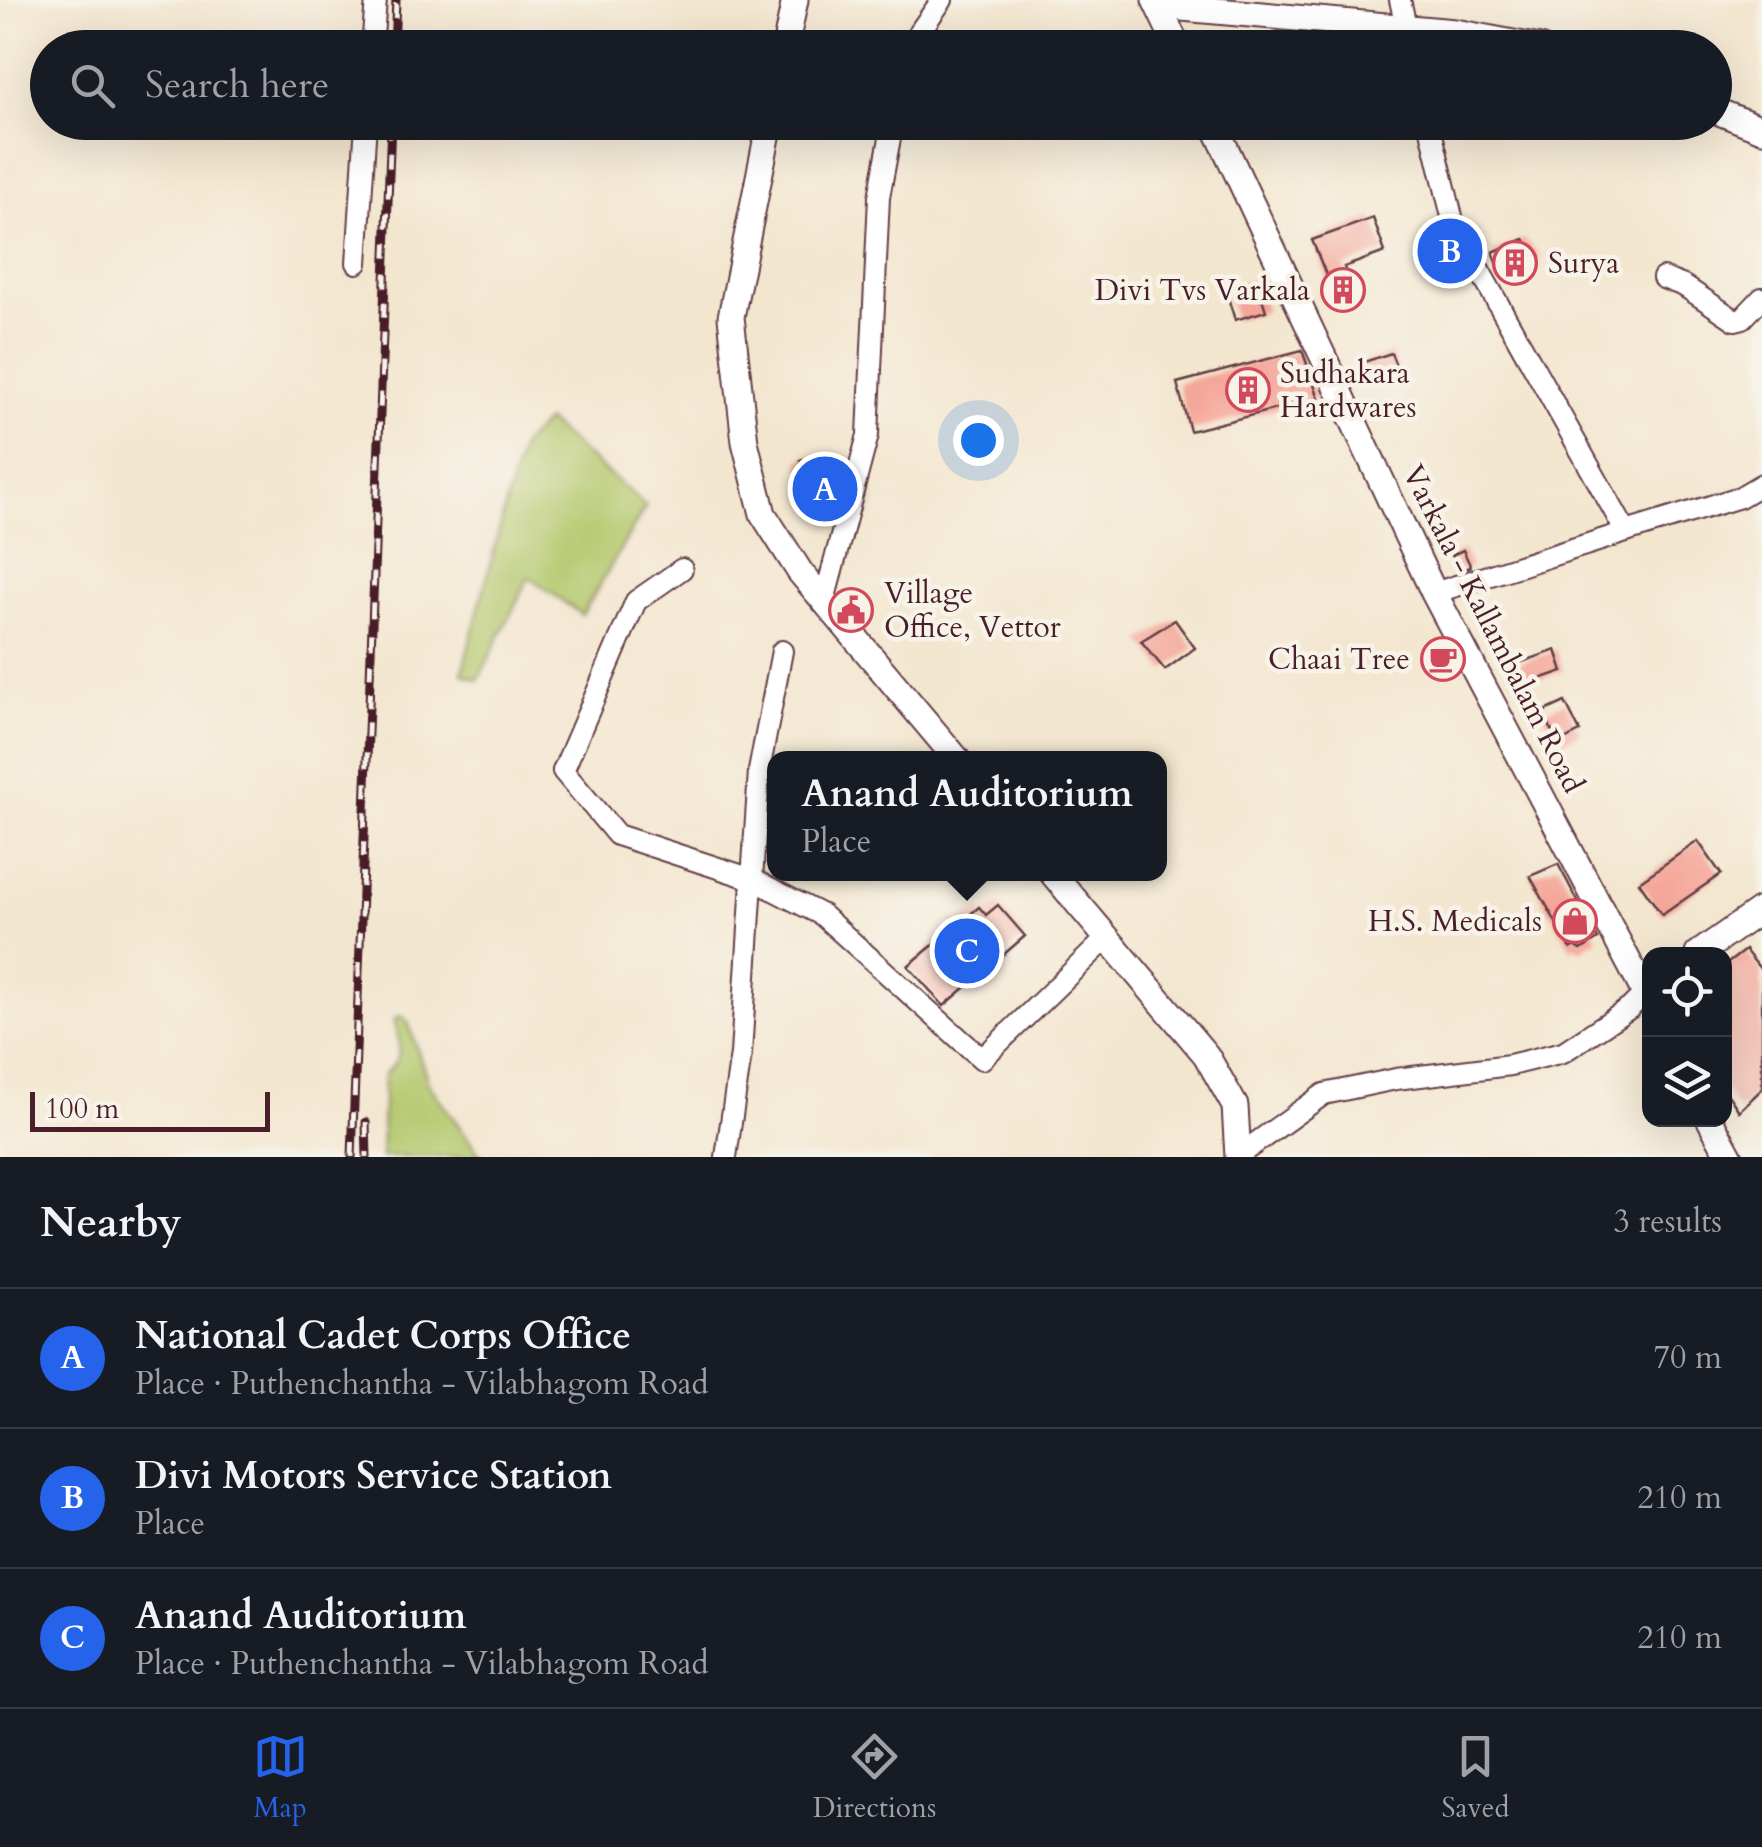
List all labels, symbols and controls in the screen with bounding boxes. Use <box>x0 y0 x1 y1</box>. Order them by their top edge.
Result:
search box <box>30 30 1732 140</box>
icon: search <box>65 58 120 113</box>
text: Search here <box>145 59 329 111</box>
pin: B <box>1418 214 1482 288</box>
building icon: Surya <box>1492 240 1538 286</box>
place label: Surya <box>1548 243 1619 284</box>
building icon: Divi Tvs Varkala <box>1320 267 1366 313</box>
place label: Divi Tvs Varkala <box>1095 270 1310 311</box>
place label: Sudhakara Hardwares <box>1280 353 1417 428</box>
building icon: Sudhakara Hardwares <box>1225 367 1271 413</box>
your location <box>953 415 1004 466</box>
pin: A <box>792 452 858 526</box>
street label: Varkala - Kallambalam Road <box>1392 458 1594 800</box>
place label: Village Office, Vettor <box>884 573 1061 648</box>
public building icon: Village Office, Vettor <box>828 587 874 633</box>
cafe icon: Chaai Tree <box>1420 636 1466 682</box>
place label: Chaai Tree <box>1268 639 1410 680</box>
popup <box>767 751 1167 881</box>
text: Anand Auditorium <box>801 768 1133 820</box>
text: Place <box>801 820 871 864</box>
shop icon: H.S. Medicals <box>1552 898 1598 944</box>
place label: H.S. Medicals <box>1368 901 1542 942</box>
pin: C <box>934 914 1000 988</box>
map controls <box>1642 947 1732 1127</box>
button: locate <box>1642 947 1732 1037</box>
button: layers <box>1642 1037 1732 1127</box>
scale bar <box>30 1087 270 1132</box>
text: 100 m <box>45 1090 119 1128</box>
text: Nearby <box>40 1194 182 1251</box>
text: 3 results <box>1614 1200 1722 1244</box>
text: National Cadet Corps Office <box>135 1310 631 1362</box>
text: A <box>60 1336 85 1380</box>
text: 70 m <box>1654 1336 1722 1380</box>
text: Place · Puthenchantha - Vilabhagom Road <box>135 1362 709 1406</box>
text: Divi Motors Service Station <box>135 1450 612 1502</box>
text: B <box>61 1476 84 1520</box>
text: 210 m <box>1637 1476 1722 1520</box>
text: Place <box>135 1502 205 1546</box>
text: Anand Auditorium <box>135 1590 466 1642</box>
text: C <box>60 1616 85 1660</box>
text: 210 m <box>1637 1616 1722 1660</box>
text: Place · Puthenchantha - Vilabhagom Road <box>135 1642 709 1686</box>
tab: Map <box>253 1729 308 1827</box>
tab: Directions <box>813 1729 936 1827</box>
tab: Saved <box>1441 1729 1509 1827</box>

